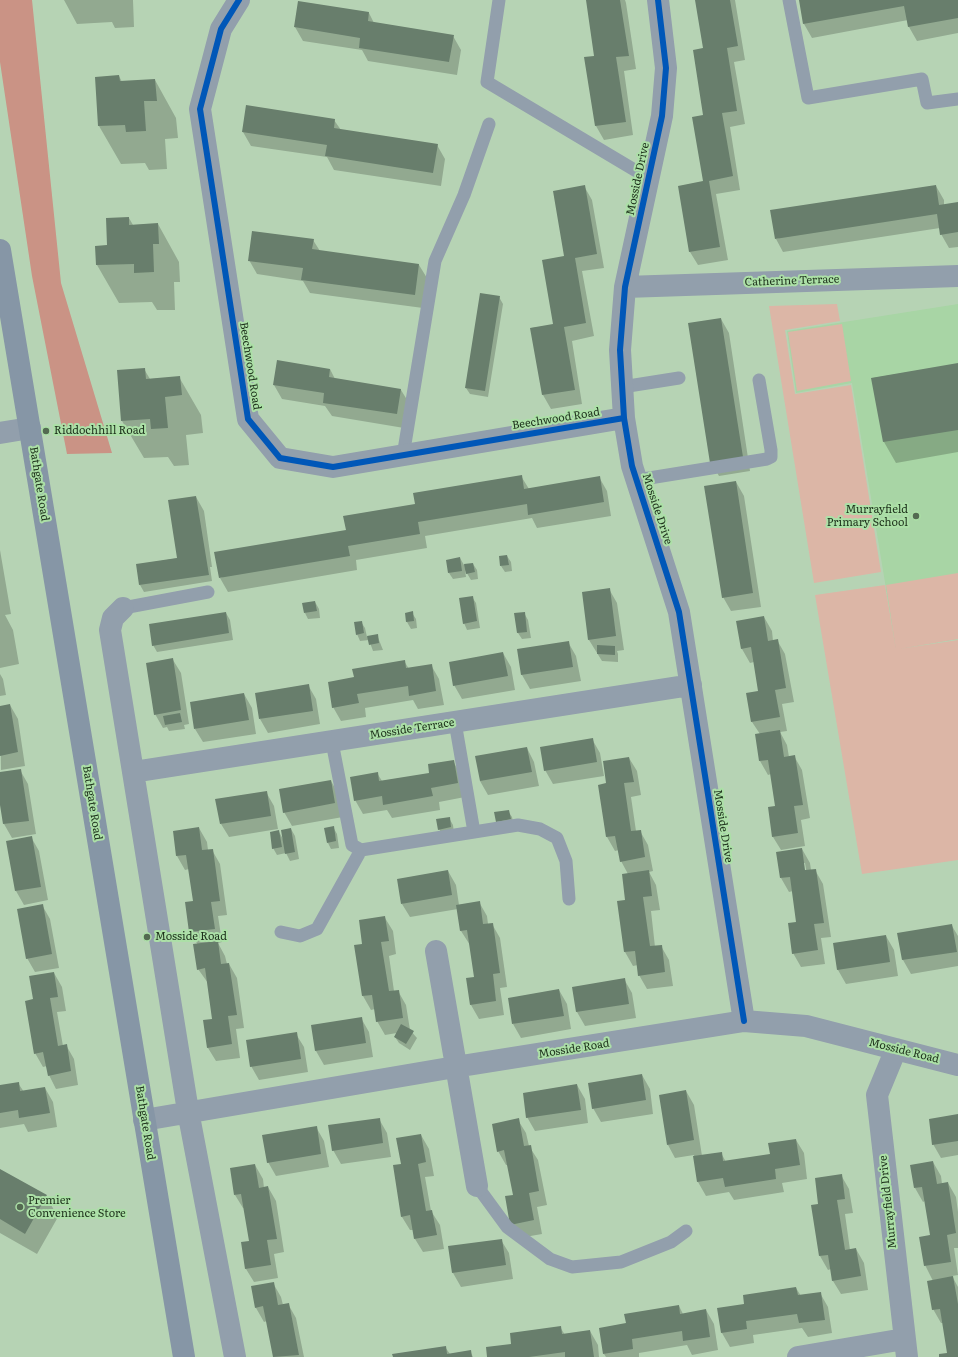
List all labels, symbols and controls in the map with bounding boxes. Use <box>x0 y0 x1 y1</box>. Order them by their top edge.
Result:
street label: Mosside Drive <box>624 141 652 217</box>
street label: Catherine Terrace <box>744 273 840 289</box>
street label: Beechwood Road <box>237 321 263 411</box>
street label: Beechwood Road <box>511 406 601 432</box>
place label: Riddochhill Road <box>54 424 145 438</box>
marker: Riddochhill Road <box>41 426 51 436</box>
street label: Bathgate Road <box>27 446 51 522</box>
street label: Mosside Drive <box>639 472 675 546</box>
place label: Murrayfield Primary School <box>827 503 908 529</box>
marker: Murrayfield Primary School <box>911 511 921 521</box>
street label: Mosside Terrace <box>369 716 455 742</box>
street label: Bathgate Road <box>80 765 104 841</box>
street label: Mosside Drive <box>711 788 735 864</box>
place label: Mosside Road <box>155 930 227 944</box>
marker: Mosside Road <box>142 932 152 942</box>
street label: Mosside Road <box>868 1036 940 1066</box>
street label: Mosside Road <box>537 1037 611 1061</box>
street label: Bathgate Road <box>133 1085 157 1161</box>
street label: Murrayfield Drive <box>877 1155 899 1249</box>
place label: Premier Convenience Store <box>28 1194 126 1220</box>
marker: Premier Convenience Store <box>15 1202 25 1212</box>

